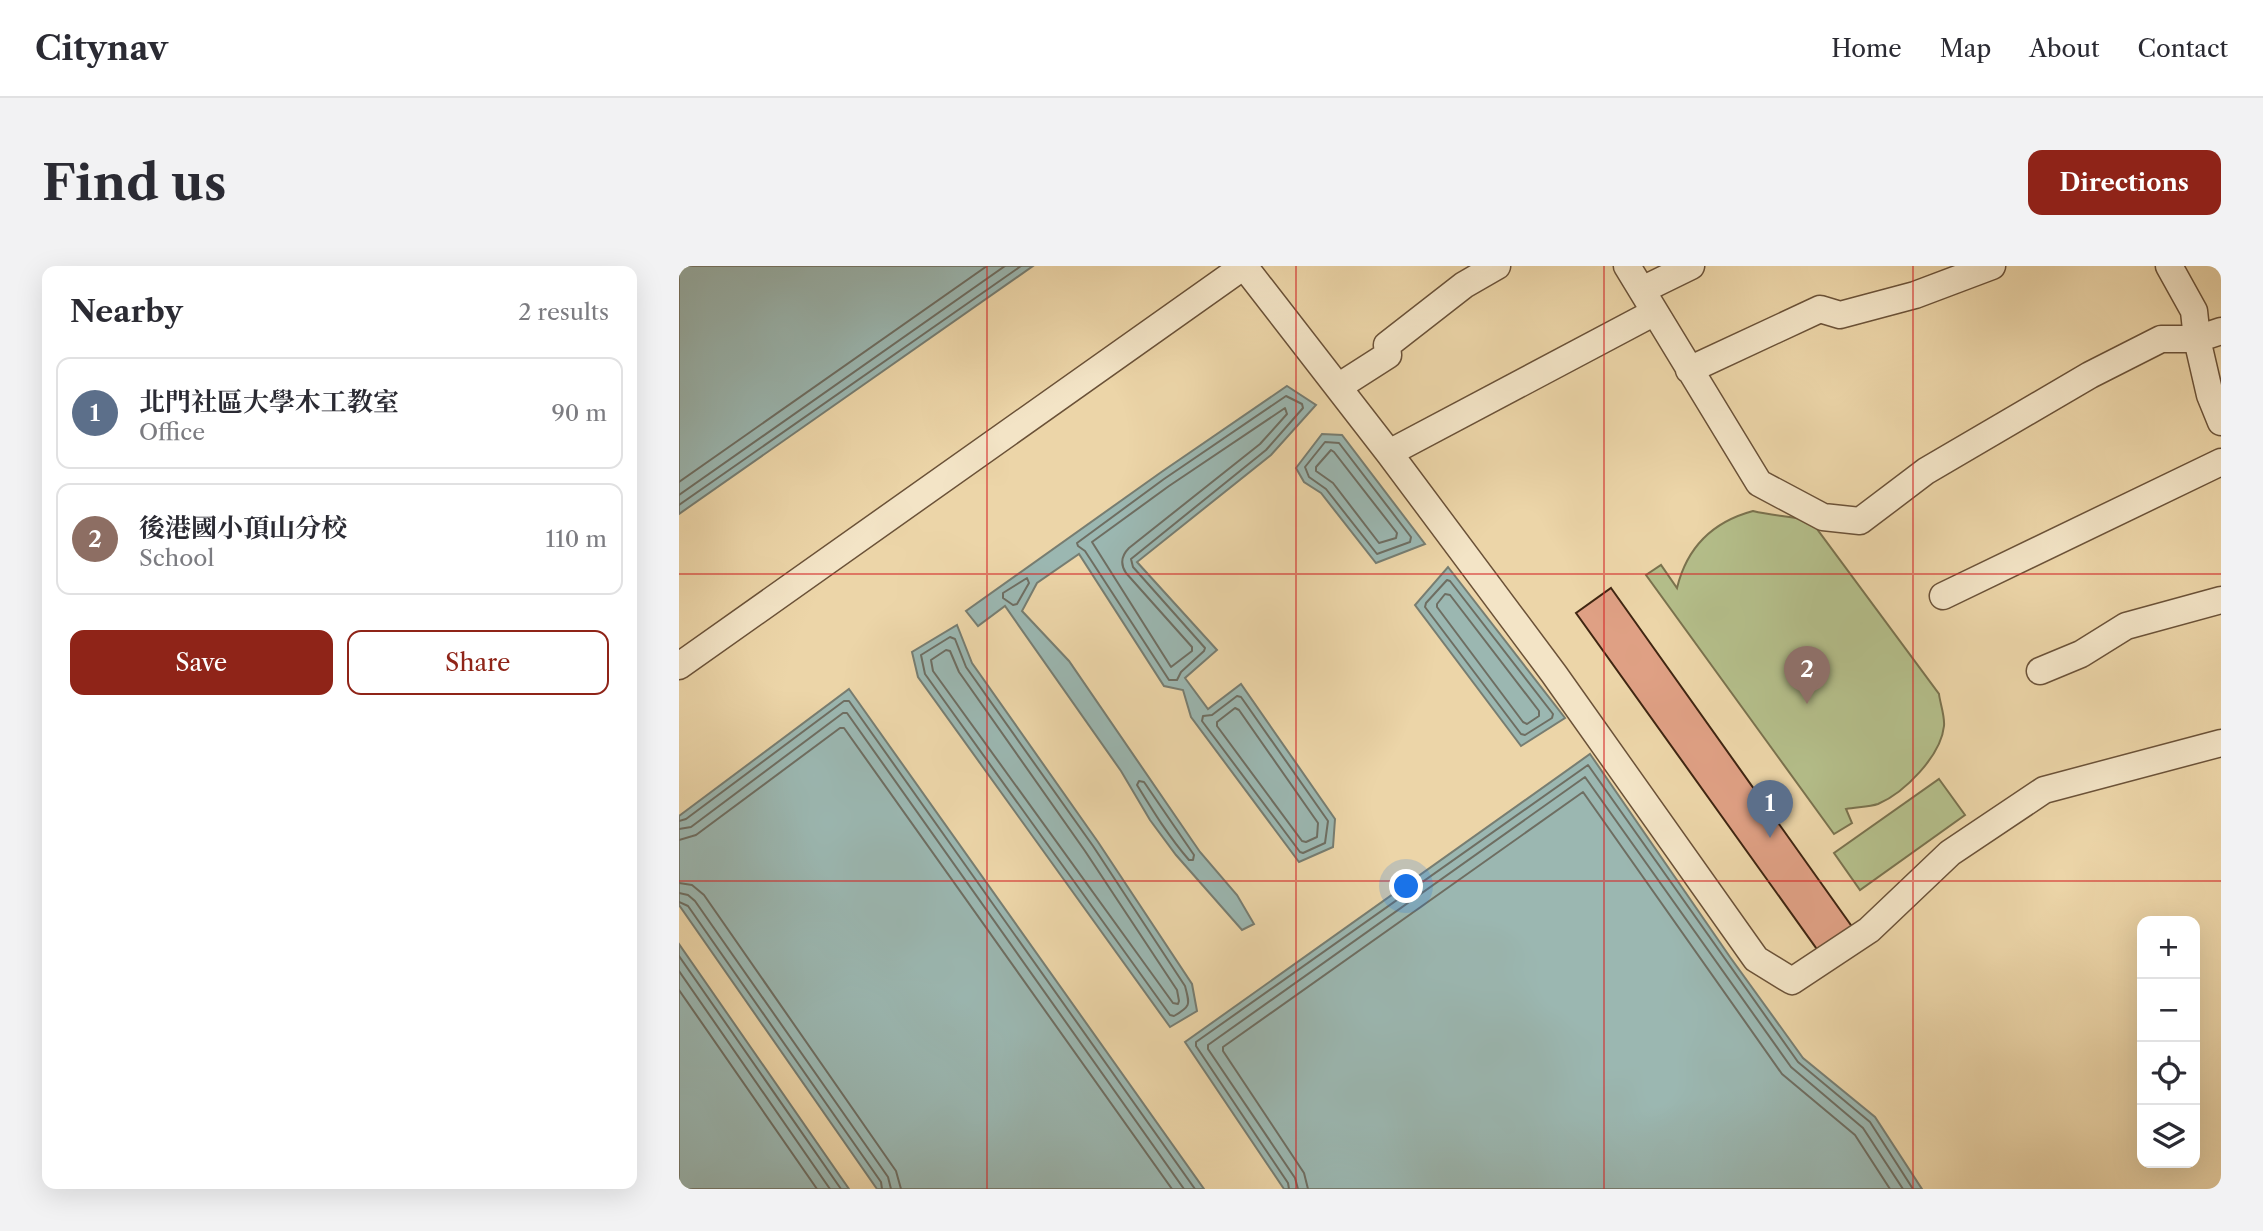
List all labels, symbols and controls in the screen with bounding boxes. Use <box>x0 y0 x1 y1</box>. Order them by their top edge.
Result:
text: Citynav <box>35 28 168 69</box>
text: Home <box>1831 34 1902 63</box>
text: Map <box>1940 34 1991 63</box>
text: About <box>2029 34 2100 63</box>
text: Contact <box>2138 34 2228 63</box>
button: Directions <box>2028 150 2221 215</box>
text: Find us <box>42 152 226 213</box>
text: Nearby <box>70 293 183 330</box>
text: 2 results <box>518 298 609 326</box>
text: 北門社區大學木工教室 <box>139 386 399 418</box>
text: 1 <box>90 399 100 427</box>
text: 90 m <box>551 399 607 427</box>
text: Office <box>139 418 205 446</box>
text: 後港國小頂山分校 <box>139 512 347 544</box>
text: 2 <box>88 525 102 553</box>
text: 110 m <box>546 525 607 553</box>
text: School <box>139 544 214 572</box>
button: Save <box>70 630 333 695</box>
button: Share <box>347 630 609 695</box>
pin: 2 <box>1784 646 1830 704</box>
pin: 1 <box>1747 780 1793 838</box>
your location <box>1389 869 1423 903</box>
map controls <box>2137 916 2200 1168</box>
button: + <box>2137 916 2200 979</box>
button: − <box>2137 979 2200 1042</box>
button: locate <box>2137 1042 2200 1105</box>
button: layers <box>2137 1105 2200 1168</box>

